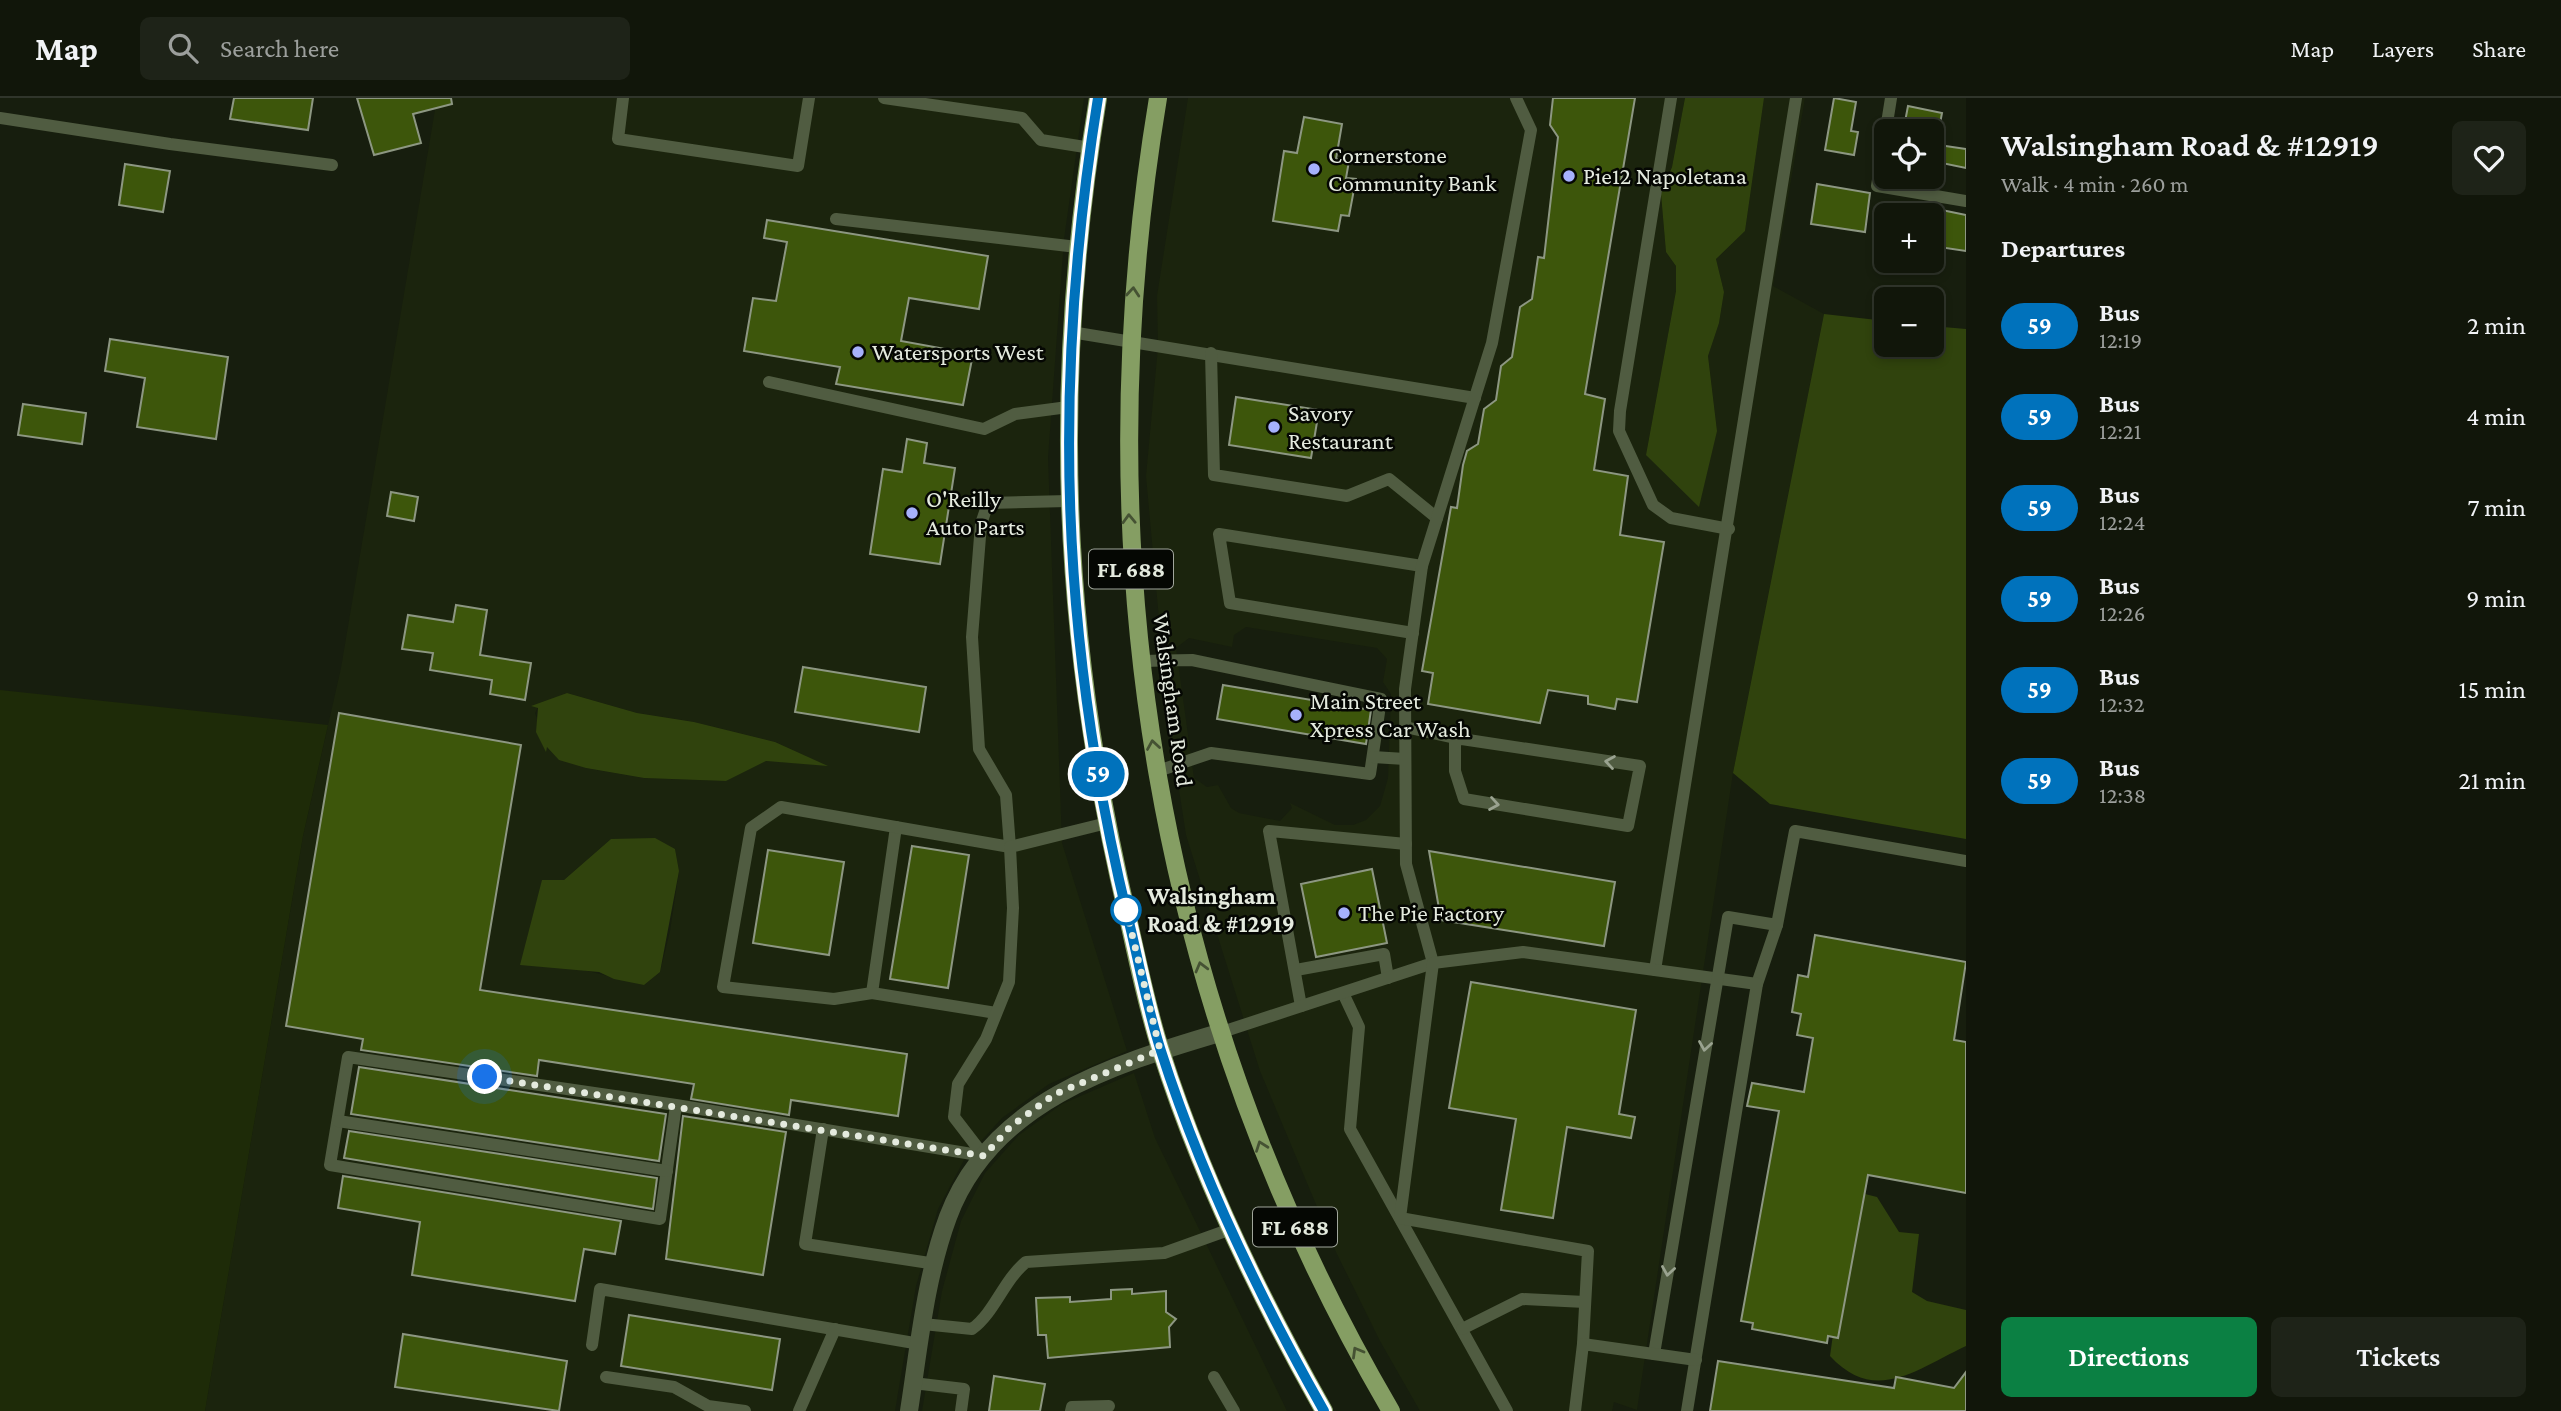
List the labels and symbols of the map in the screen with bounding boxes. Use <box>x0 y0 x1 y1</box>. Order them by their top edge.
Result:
place label: Cornerstone Community Bank <box>1328 141 1497 196</box>
marker: Cornerstone Community Bank <box>1306 161 1322 177</box>
place label: Pie12 Napoletana <box>1583 162 1747 189</box>
marker: Pie12 Napoletana <box>1561 168 1577 184</box>
one-way arrow <box>1125 286 1140 297</box>
place label: Watersports West <box>872 338 1045 365</box>
marker: Watersports West <box>850 344 866 360</box>
place label: Savory Restaurant <box>1288 399 1394 454</box>
marker: Savory Restaurant <box>1266 419 1282 435</box>
place label: O'Reilly Auto Parts <box>926 485 1025 540</box>
marker: O'Reilly Auto Parts <box>904 505 920 521</box>
one-way arrow <box>1121 513 1137 524</box>
road number: FL 688 <box>1089 550 1173 589</box>
street label: Walsingham Road <box>1148 611 1199 789</box>
place label: Main Street Xpress Car Wash <box>1310 687 1471 742</box>
marker: Main Street Xpress Car Wash <box>1288 707 1304 723</box>
one-way arrow <box>1146 739 1161 751</box>
line badge: 59 <box>1066 751 1130 797</box>
one-way arrow <box>1604 755 1616 770</box>
one-way arrow <box>1488 796 1500 811</box>
place label: Walsingham Road & #12919 <box>1146 882 1295 937</box>
marker: Walsingham Road & #12919 <box>1111 895 1141 925</box>
place label: The Pie Factory <box>1358 899 1505 926</box>
marker: The Pie Factory <box>1336 905 1352 921</box>
one-way arrow <box>1195 961 1210 973</box>
one-way arrow <box>1698 1040 1713 1052</box>
your location <box>467 1059 502 1094</box>
one-way arrow <box>1256 1140 1270 1152</box>
road number: FL 688 <box>1253 1208 1337 1246</box>
one-way arrow <box>1661 1265 1676 1276</box>
one-way arrow <box>1352 1347 1365 1360</box>

